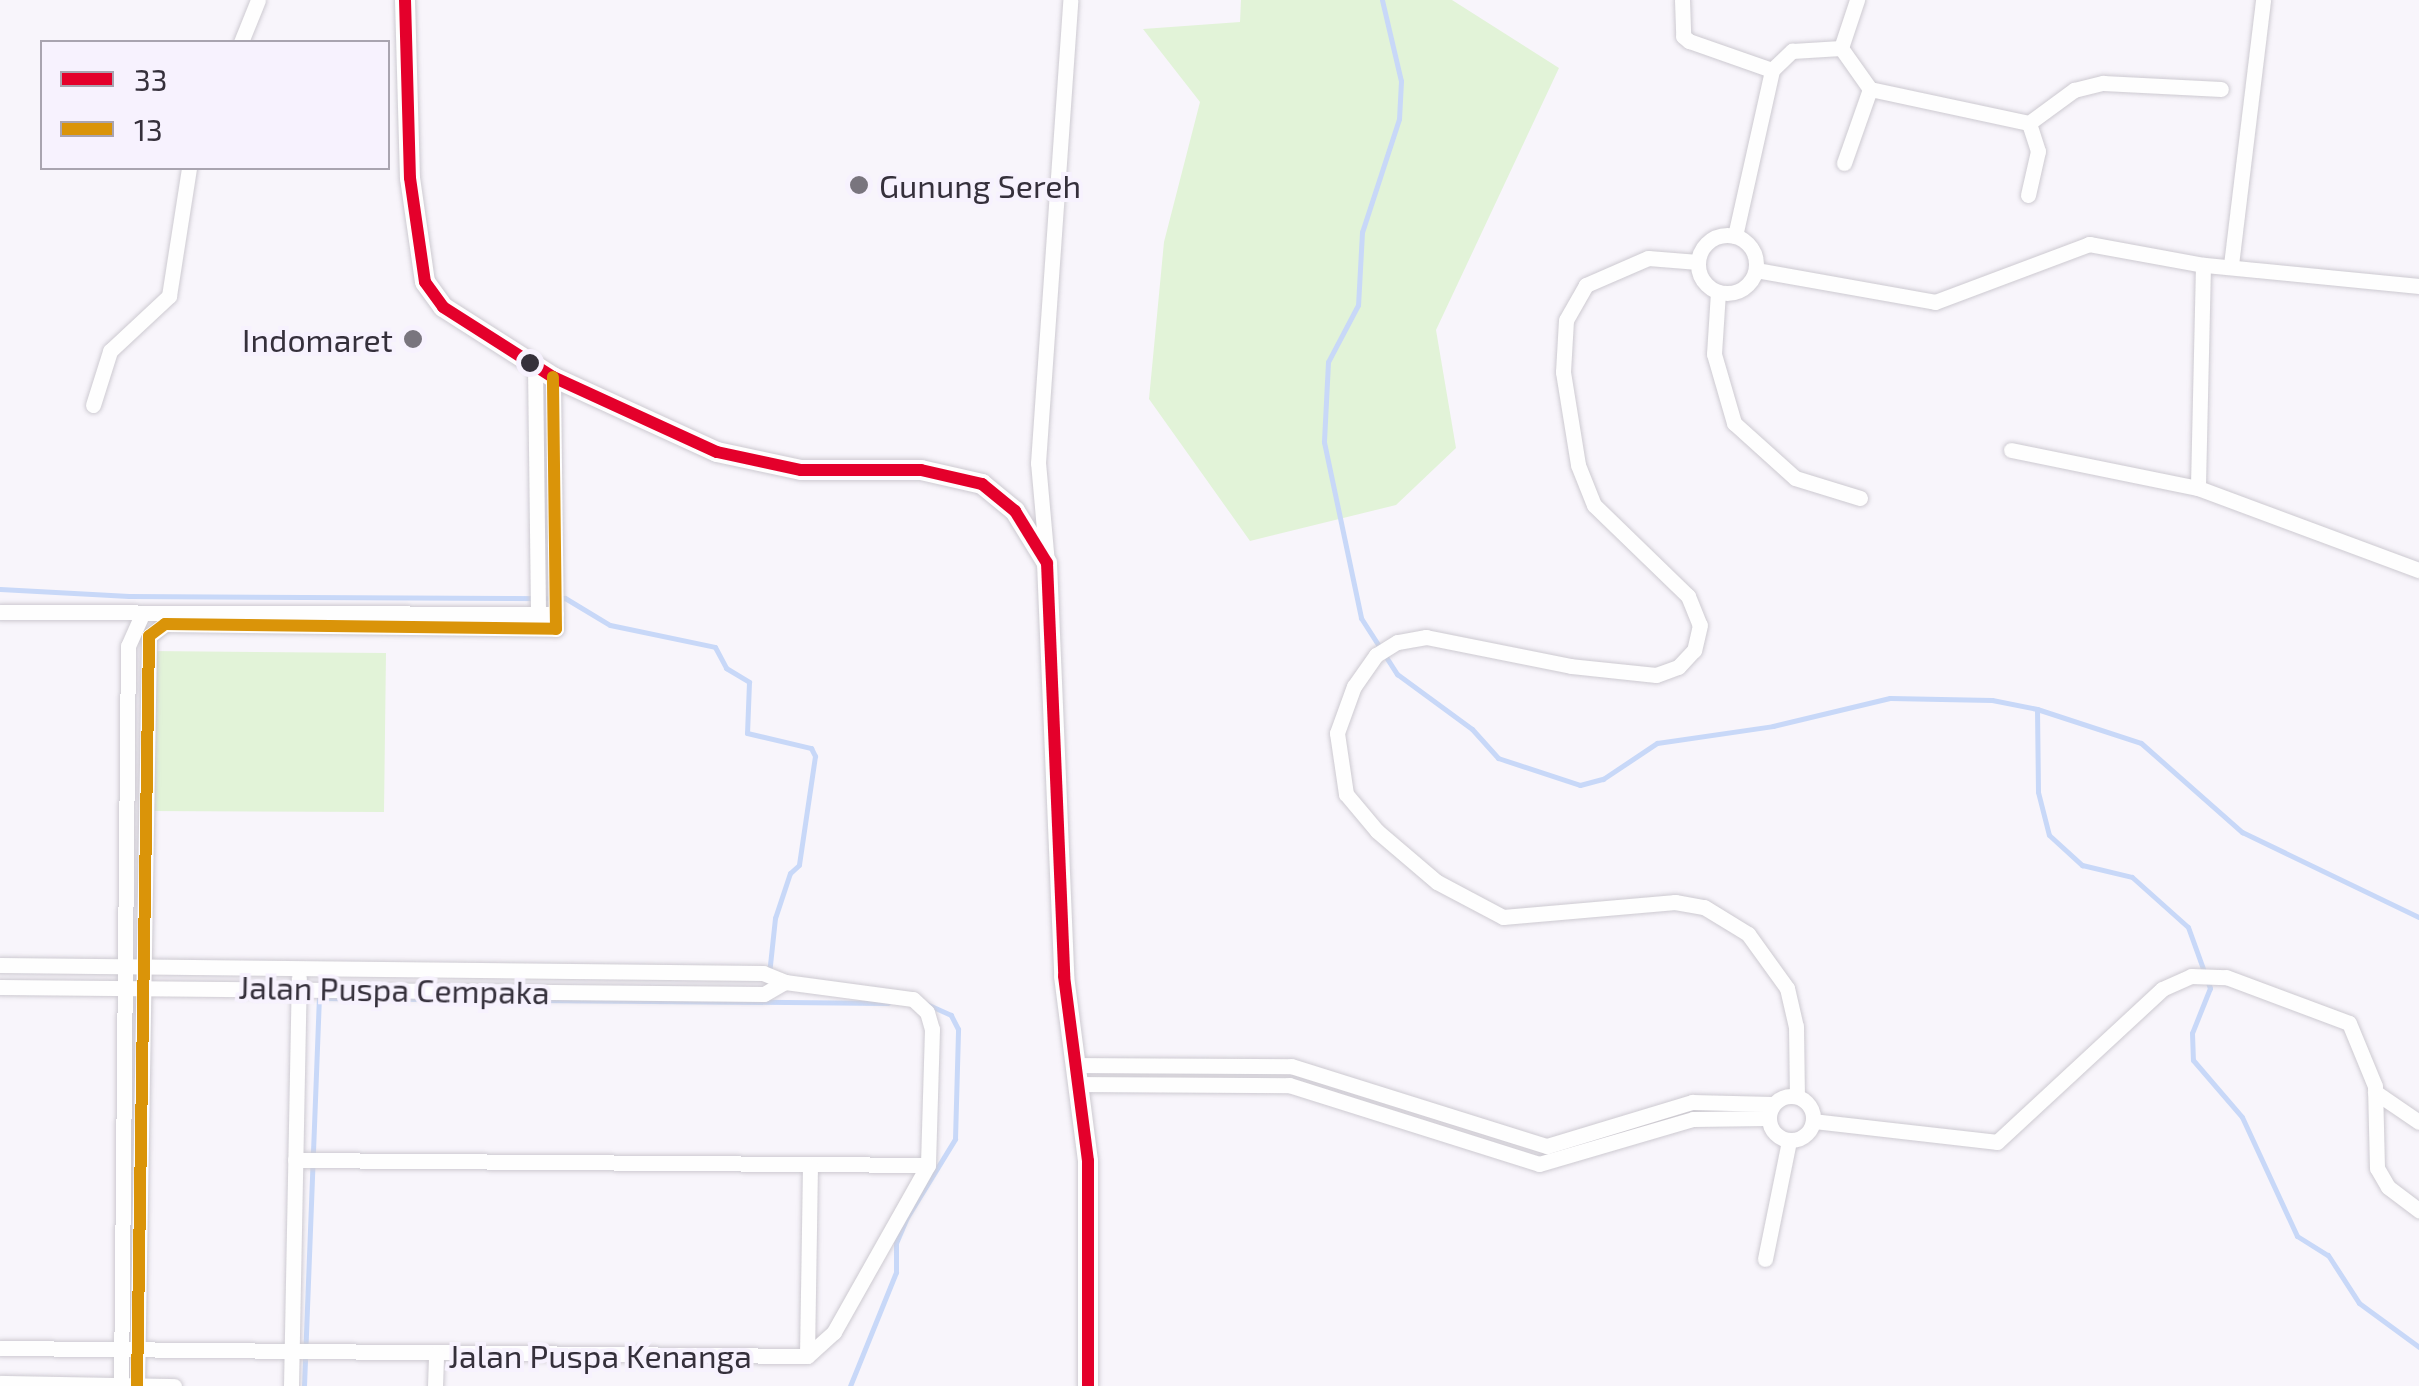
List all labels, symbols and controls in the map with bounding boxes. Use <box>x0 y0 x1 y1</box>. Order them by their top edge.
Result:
legend <box>40 40 390 170</box>
text: 33 <box>134 61 167 97</box>
text: 13 <box>134 111 163 147</box>
place label: Gunung Sereh <box>879 166 1081 204</box>
marker: Gunung Sereh <box>848 174 870 196</box>
place label: Indomaret <box>242 320 393 358</box>
marker: Indomaret <box>402 328 424 350</box>
unlabelled marker <box>520 353 540 373</box>
street label: Jalan Puspa Cempaka <box>238 967 550 1011</box>
street label: Jalan Puspa Kenanga <box>448 1336 752 1374</box>

